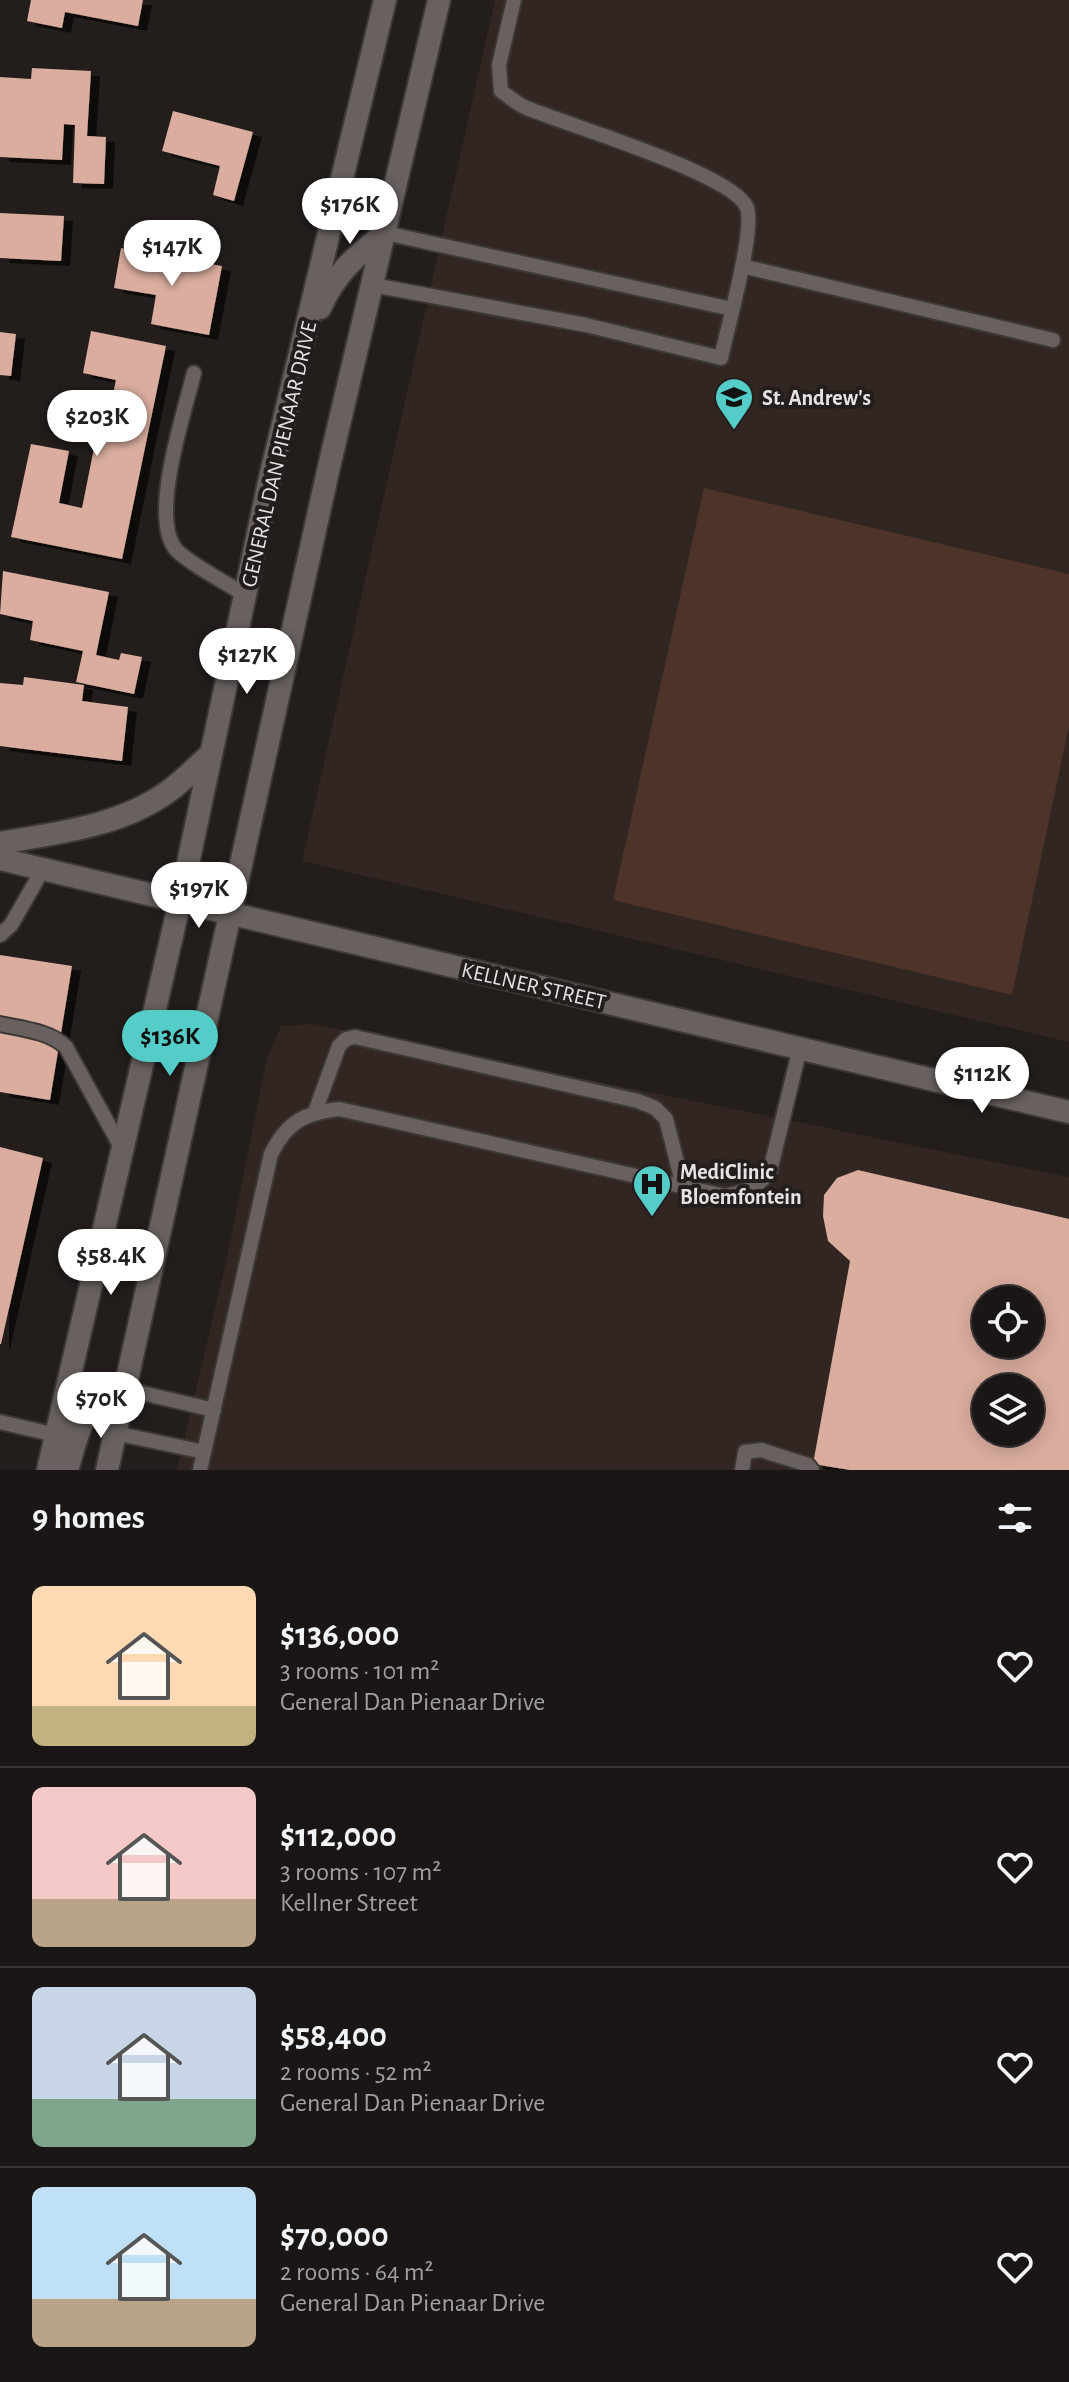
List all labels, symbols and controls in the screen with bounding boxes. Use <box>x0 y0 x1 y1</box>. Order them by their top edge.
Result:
pin: $176K <box>294 178 406 246</box>
text: $176K <box>320 191 380 217</box>
pin: $147K <box>116 220 228 288</box>
text: $147K <box>142 233 202 259</box>
street label: GENERAL DAN PIENAAR DRIVE <box>238 319 320 589</box>
school or university icon: St. Andrew's <box>713 376 755 431</box>
place label: St. Andrew's <box>762 387 871 409</box>
pin: $203K <box>41 390 153 458</box>
text: $203K <box>65 403 129 429</box>
pin: $127K <box>191 628 303 696</box>
text: $127K <box>217 641 277 667</box>
pin: $197K <box>143 862 255 930</box>
text: $197K <box>169 875 229 901</box>
street label: KELLNER STREET <box>459 959 608 1013</box>
pin: $136K <box>114 1010 226 1078</box>
text: $136K <box>140 1023 200 1049</box>
pin: $112K <box>926 1047 1038 1115</box>
text: $112K <box>953 1060 1011 1086</box>
place label: MediClinic Bloemfontein <box>680 1161 802 1208</box>
hospital icon: MediClinic Bloemfontein <box>631 1163 673 1218</box>
pin: $58.4K <box>46 1229 176 1297</box>
text: $58.4K <box>76 1242 146 1268</box>
map controls <box>972 1286 1044 1446</box>
button: locate <box>972 1286 1044 1358</box>
pin: $70K <box>54 1372 148 1440</box>
button: layers <box>972 1374 1044 1446</box>
text: $70K <box>75 1385 127 1411</box>
icon: filters <box>993 1496 1037 1540</box>
text: 9 homes <box>32 1501 145 1535</box>
icon: home <box>96 1618 192 1714</box>
text: $136,000 <box>280 1618 400 1652</box>
icon: heart <box>993 1644 1037 1688</box>
text: 3 rooms · 101 m² <box>280 1658 439 1684</box>
text: General Dan Pienaar Drive <box>280 1689 545 1715</box>
icon: home <box>96 1819 192 1915</box>
text: $112,000 <box>280 1819 397 1853</box>
icon: heart <box>993 1845 1037 1889</box>
text: 3 rooms · 107 m² <box>280 1859 441 1885</box>
text: Kellner Street <box>280 1890 418 1916</box>
icon: home <box>96 2019 192 2115</box>
text: $58,400 <box>280 2019 387 2053</box>
icon: heart <box>993 2045 1037 2089</box>
text: 2 rooms · 52 m² <box>280 2059 432 2085</box>
text: General Dan Pienaar Drive <box>280 2090 545 2116</box>
icon: home <box>96 2219 192 2315</box>
text: $70,000 <box>280 2219 389 2253</box>
icon: heart <box>993 2245 1037 2289</box>
text: 2 rooms · 64 m² <box>280 2259 434 2285</box>
text: General Dan Pienaar Drive <box>280 2290 545 2316</box>

